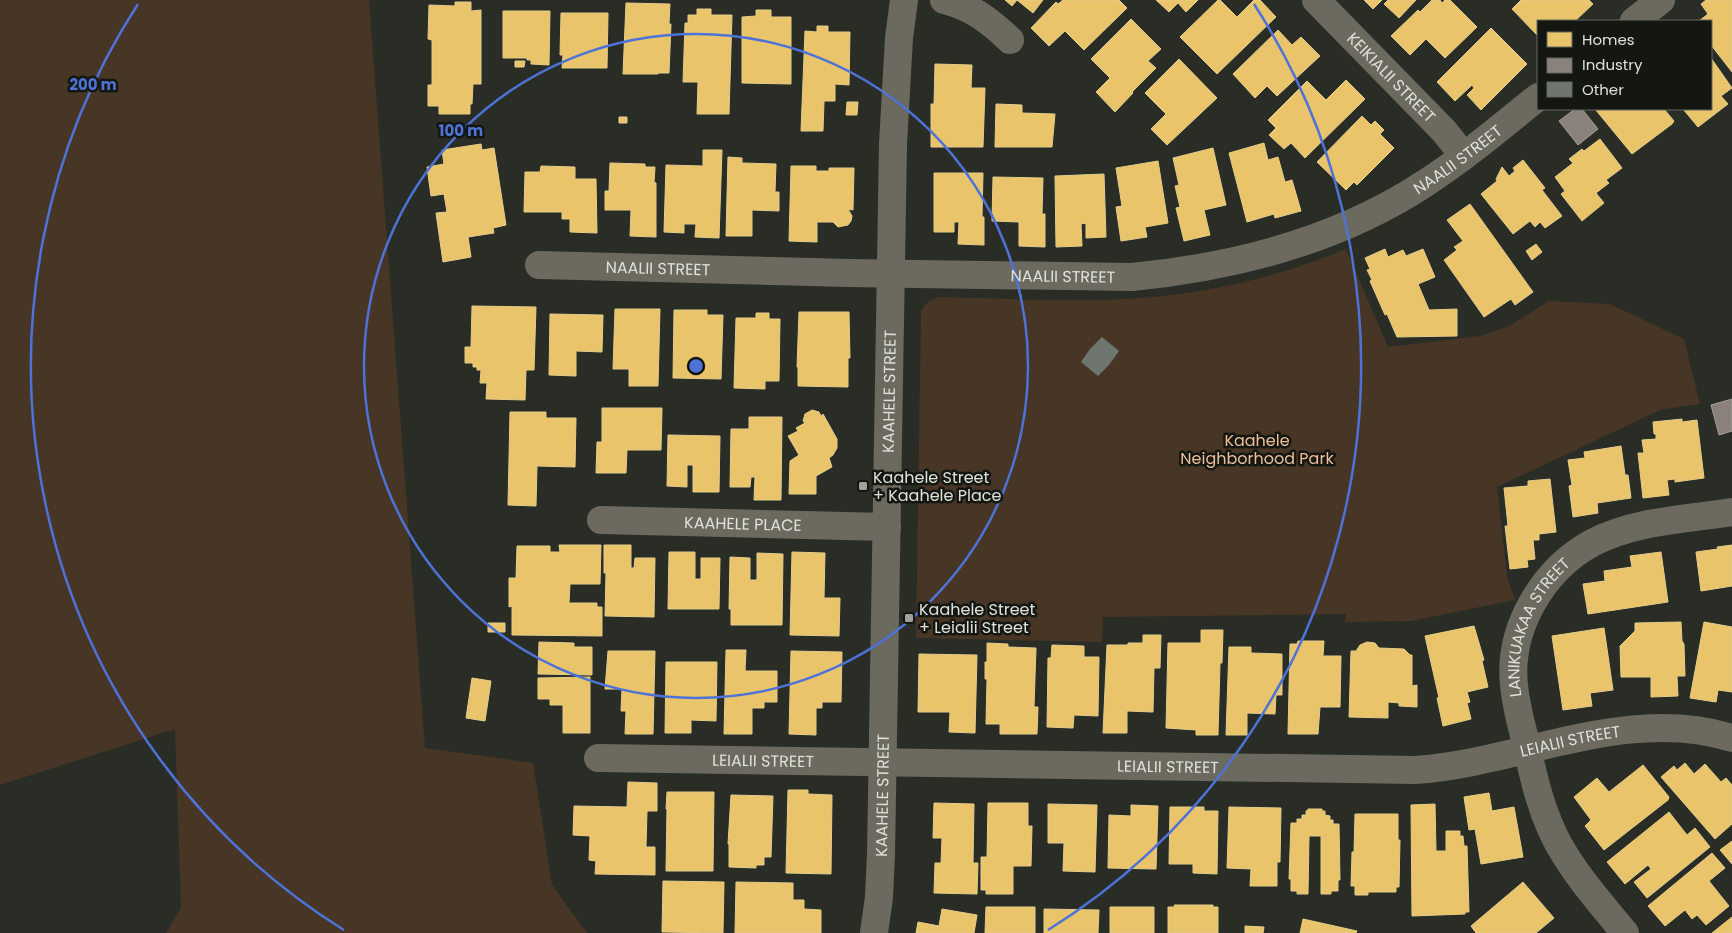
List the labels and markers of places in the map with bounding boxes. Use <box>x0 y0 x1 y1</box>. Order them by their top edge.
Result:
centre of rings <box>687 357 705 375</box>
place label: Kaahele Street + Kaahele Place <box>873 466 1001 507</box>
marker: Kaahele Street + Kaahele Place <box>857 480 869 492</box>
place label: Kaahele Street + Leialii Street <box>919 598 1036 639</box>
marker: Kaahele Street + Leialii Street <box>903 612 915 624</box>

